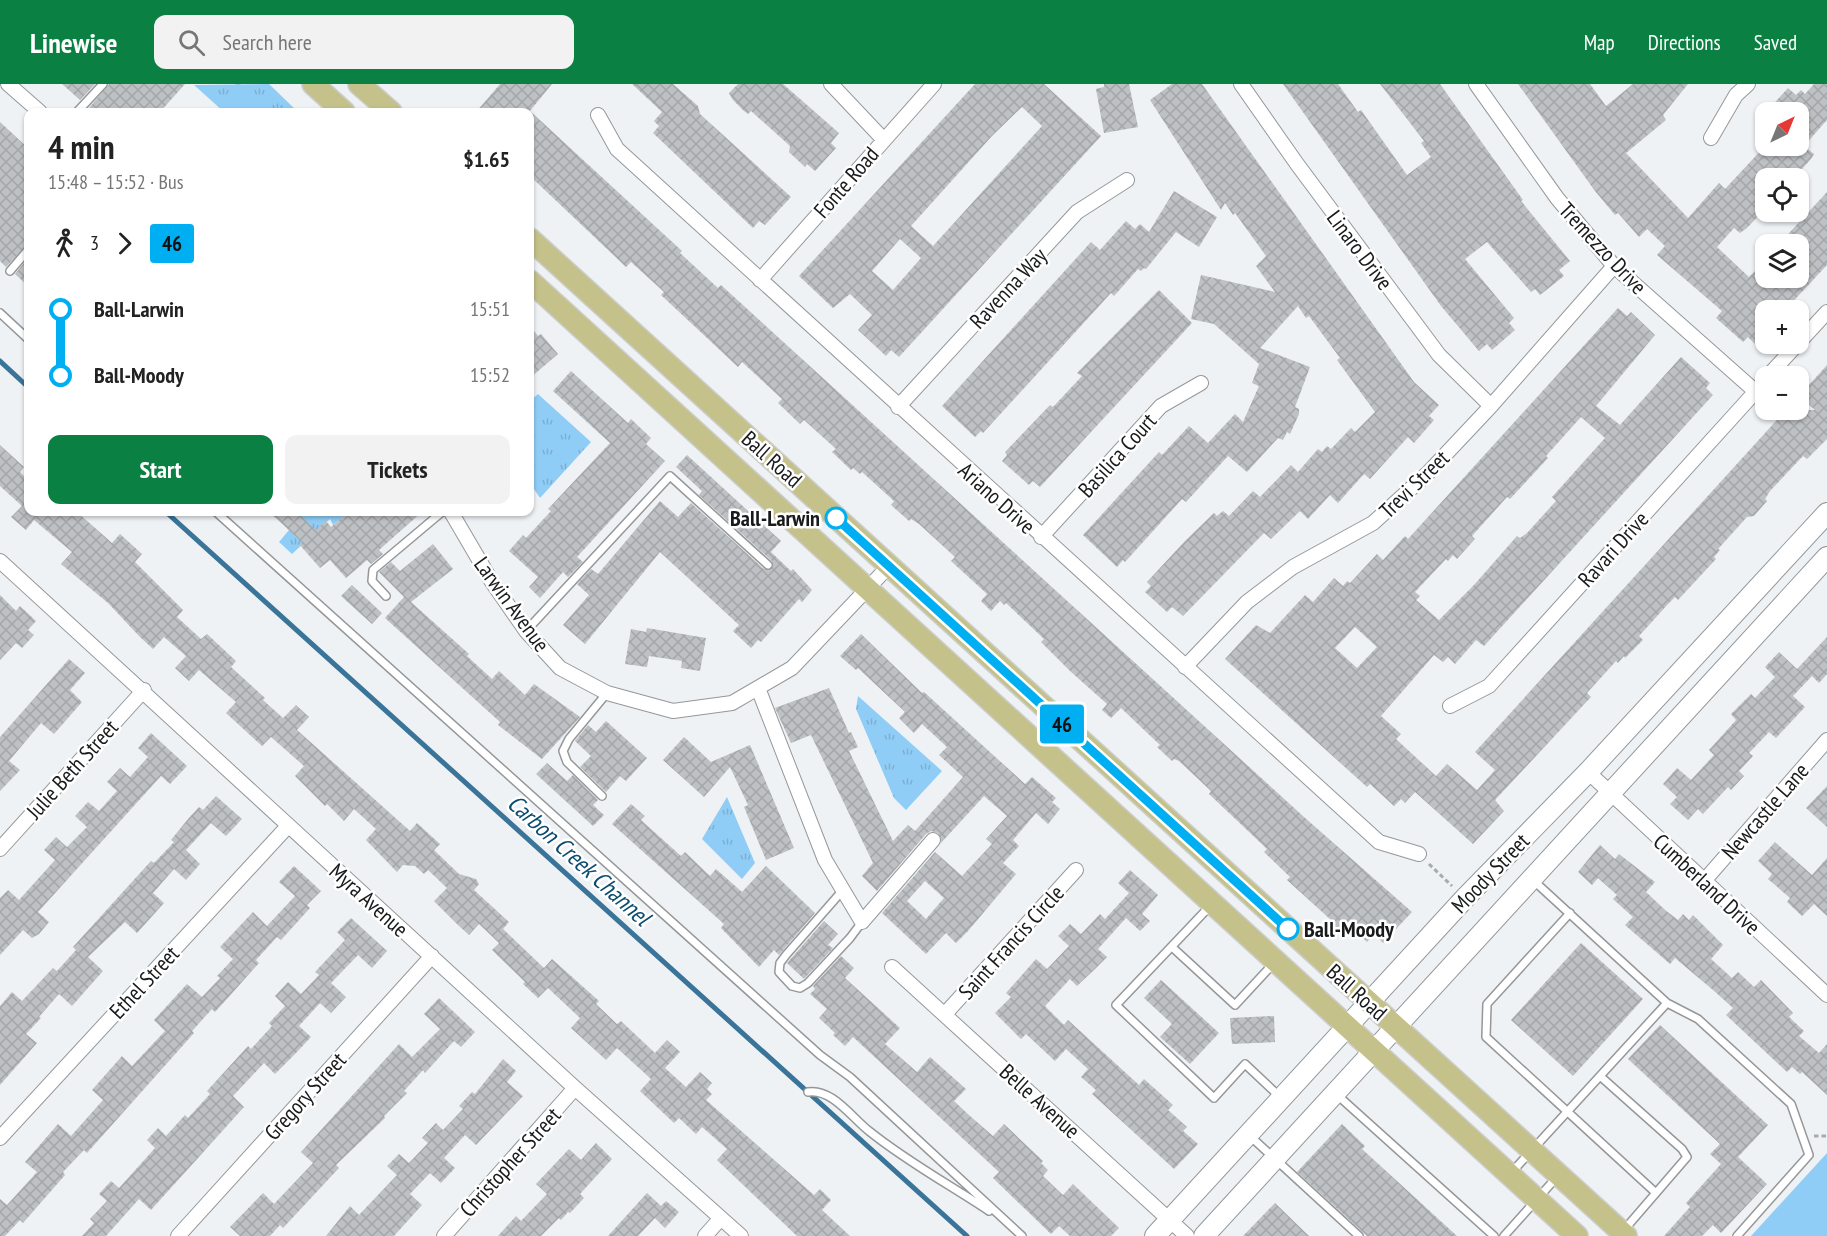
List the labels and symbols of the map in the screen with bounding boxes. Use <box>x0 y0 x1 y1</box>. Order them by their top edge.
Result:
north arrow <box>1755 102 1809 156</box>
street label: Fonte Road <box>807 141 885 223</box>
street label: Tremezzo Drive <box>1553 196 1653 300</box>
street label: Linaro Drive <box>1321 205 1399 295</box>
street label: Ravenna Way <box>963 241 1053 334</box>
street label: Basilica Court <box>1072 407 1162 503</box>
street label: Ball Road <box>736 425 808 493</box>
street label: Trevi Street <box>1373 444 1455 524</box>
street label: Ariano Drive <box>953 456 1041 540</box>
place label: Ball-Larwin <box>730 504 820 532</box>
street label: Ravari Drive <box>1572 505 1654 593</box>
marker: Ball-Larwin <box>825 507 847 529</box>
street label: Larwin Avenue <box>468 551 556 657</box>
line badge: 46 <box>1035 704 1089 744</box>
street label: Julie Beth Street <box>19 714 124 825</box>
street label: Newcastle Lane <box>1715 757 1815 865</box>
water label: Carbon Creek Channel <box>501 788 659 934</box>
street label: Moody Street <box>1445 827 1535 919</box>
street label: Cumberland Drive <box>1648 827 1766 941</box>
street label: Myra Avenue <box>324 857 414 943</box>
street label: Saint Francis Circle <box>952 879 1070 1005</box>
place label: Ball-Moody <box>1304 915 1395 943</box>
marker: Ball-Moody <box>1277 918 1299 940</box>
street label: Ethel Street <box>103 940 185 1024</box>
street label: Ball Road <box>1321 958 1393 1026</box>
street label: Gregory Street <box>258 1046 352 1146</box>
street label: Belle Avenue <box>994 1058 1086 1144</box>
street label: Christopher Street <box>453 1101 567 1223</box>

